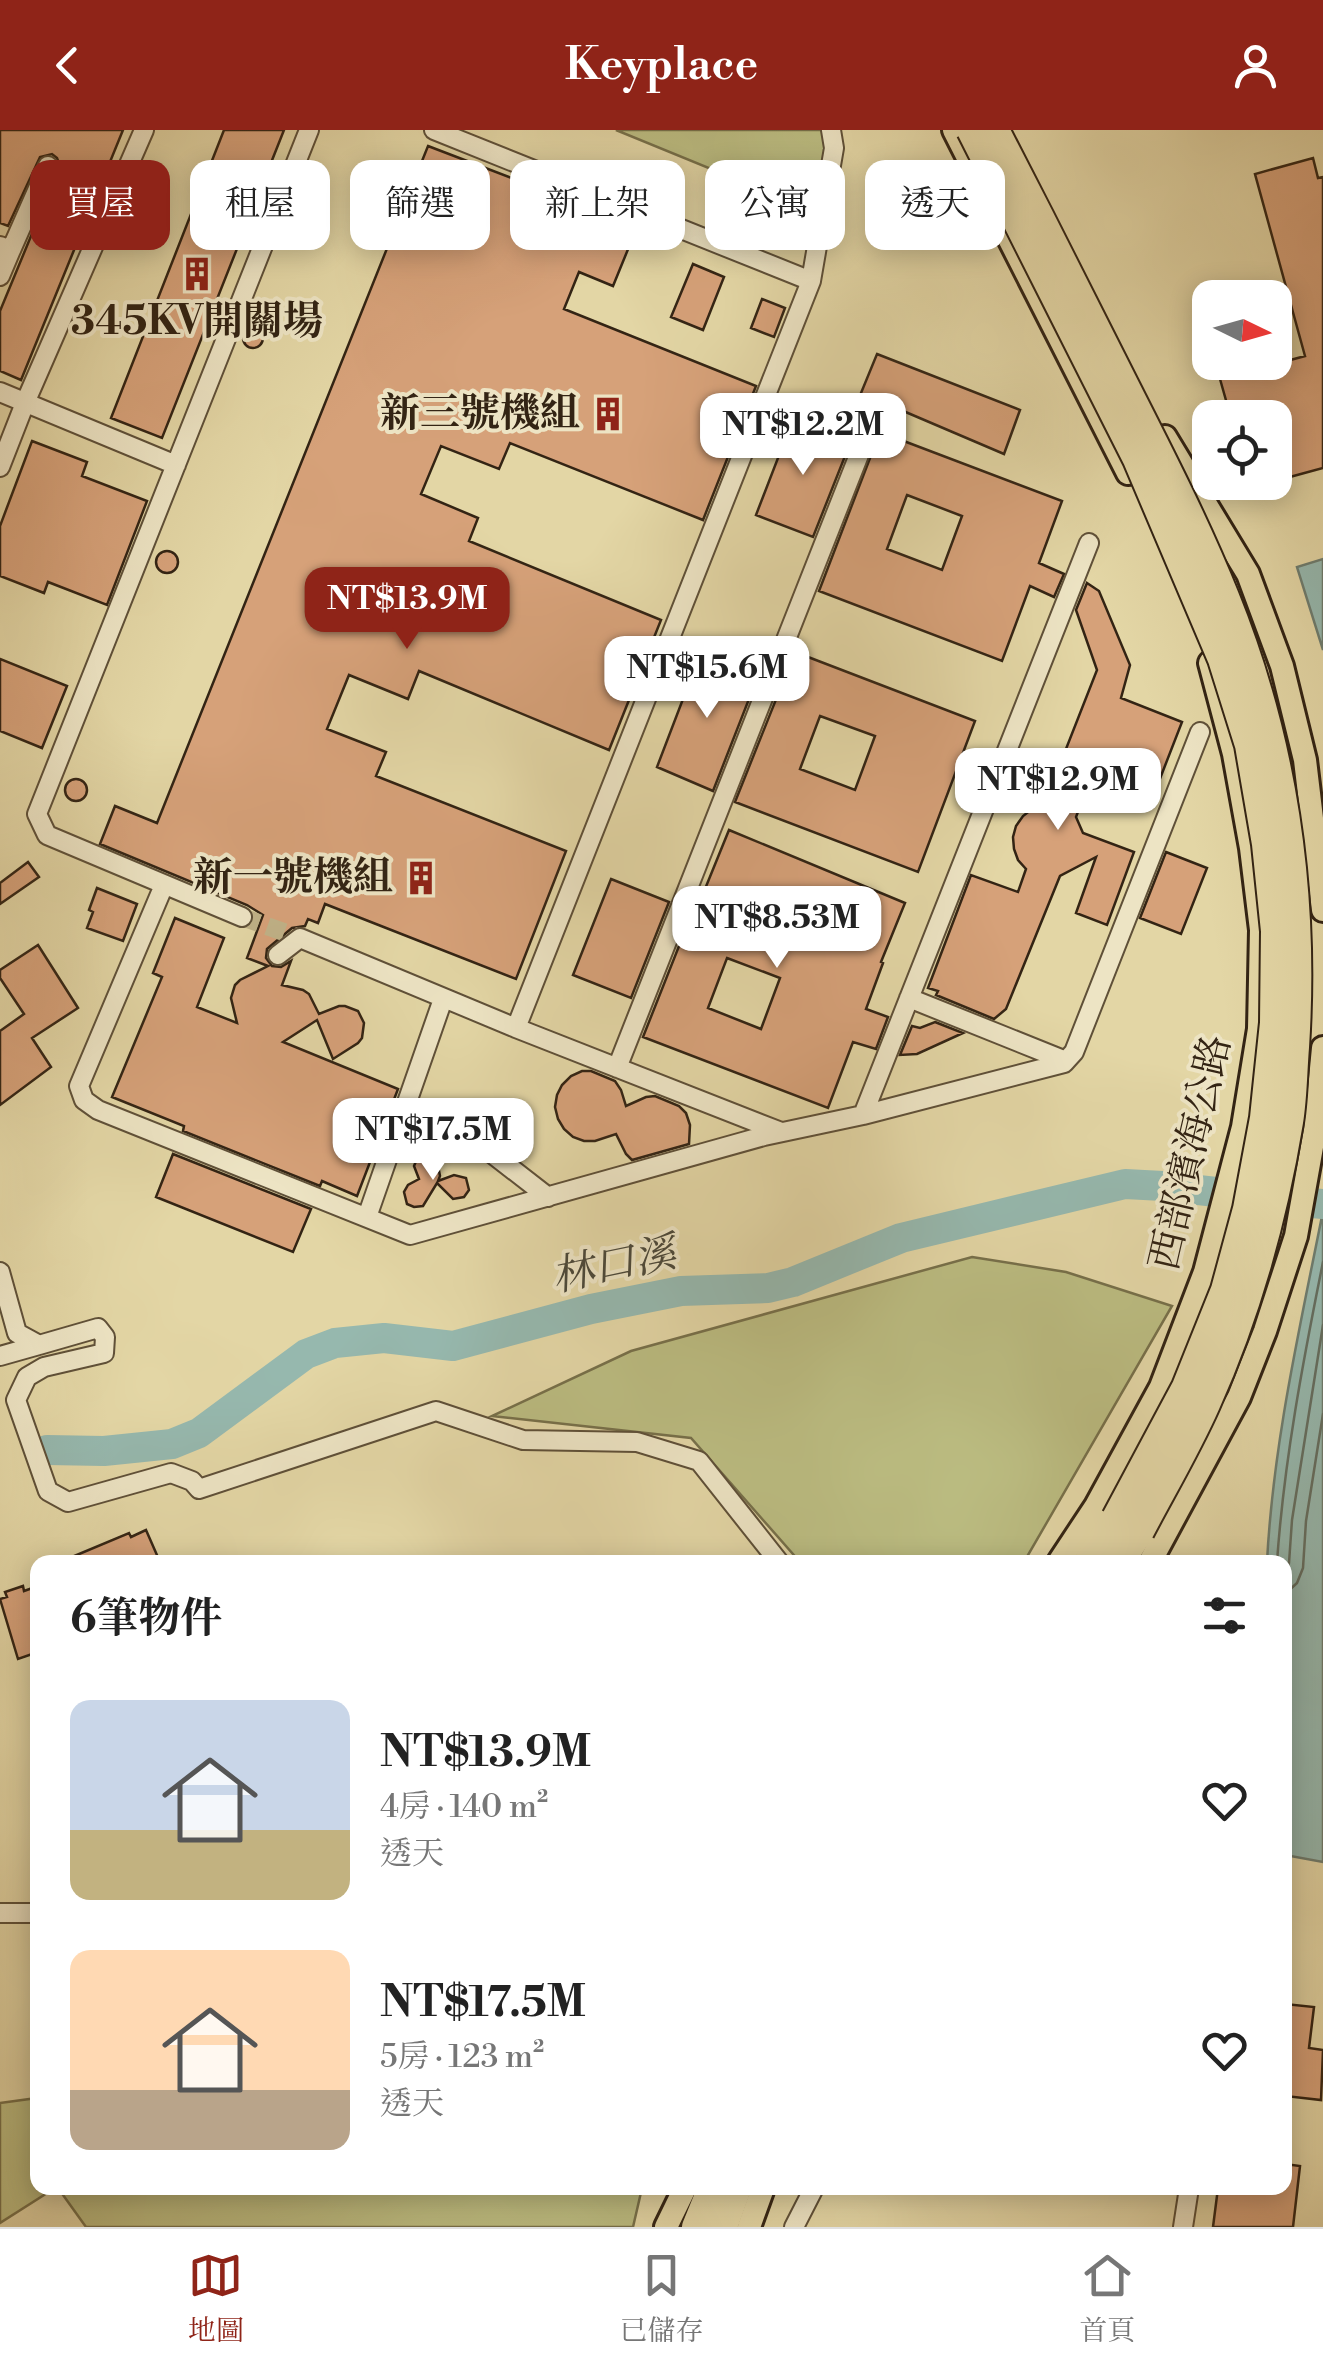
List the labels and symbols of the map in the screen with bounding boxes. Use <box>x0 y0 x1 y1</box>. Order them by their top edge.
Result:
building icon: 345KV開關場 <box>178 255 216 293</box>
north arrow <box>1192 280 1292 380</box>
place label: 345KV開關場 <box>71 297 323 347</box>
place label: 新三號機組 <box>380 389 580 439</box>
pin: NT$12.2M <box>700 393 906 478</box>
building icon: 新三號機組 <box>589 395 627 433</box>
pin: NT$13.9M <box>304 567 510 652</box>
pin: NT$15.6M <box>604 636 810 721</box>
pin: NT$12.9M <box>955 748 1161 833</box>
place label: 新一號機組 <box>193 853 393 903</box>
building icon: 新一號機組 <box>402 859 440 897</box>
pin: NT$8.53M <box>674 886 880 971</box>
street label: 西部濱海公路 <box>1140 1030 1242 1276</box>
pin: NT$17.5M <box>330 1098 536 1183</box>
water label: 林口溪 <box>547 1226 685 1305</box>

